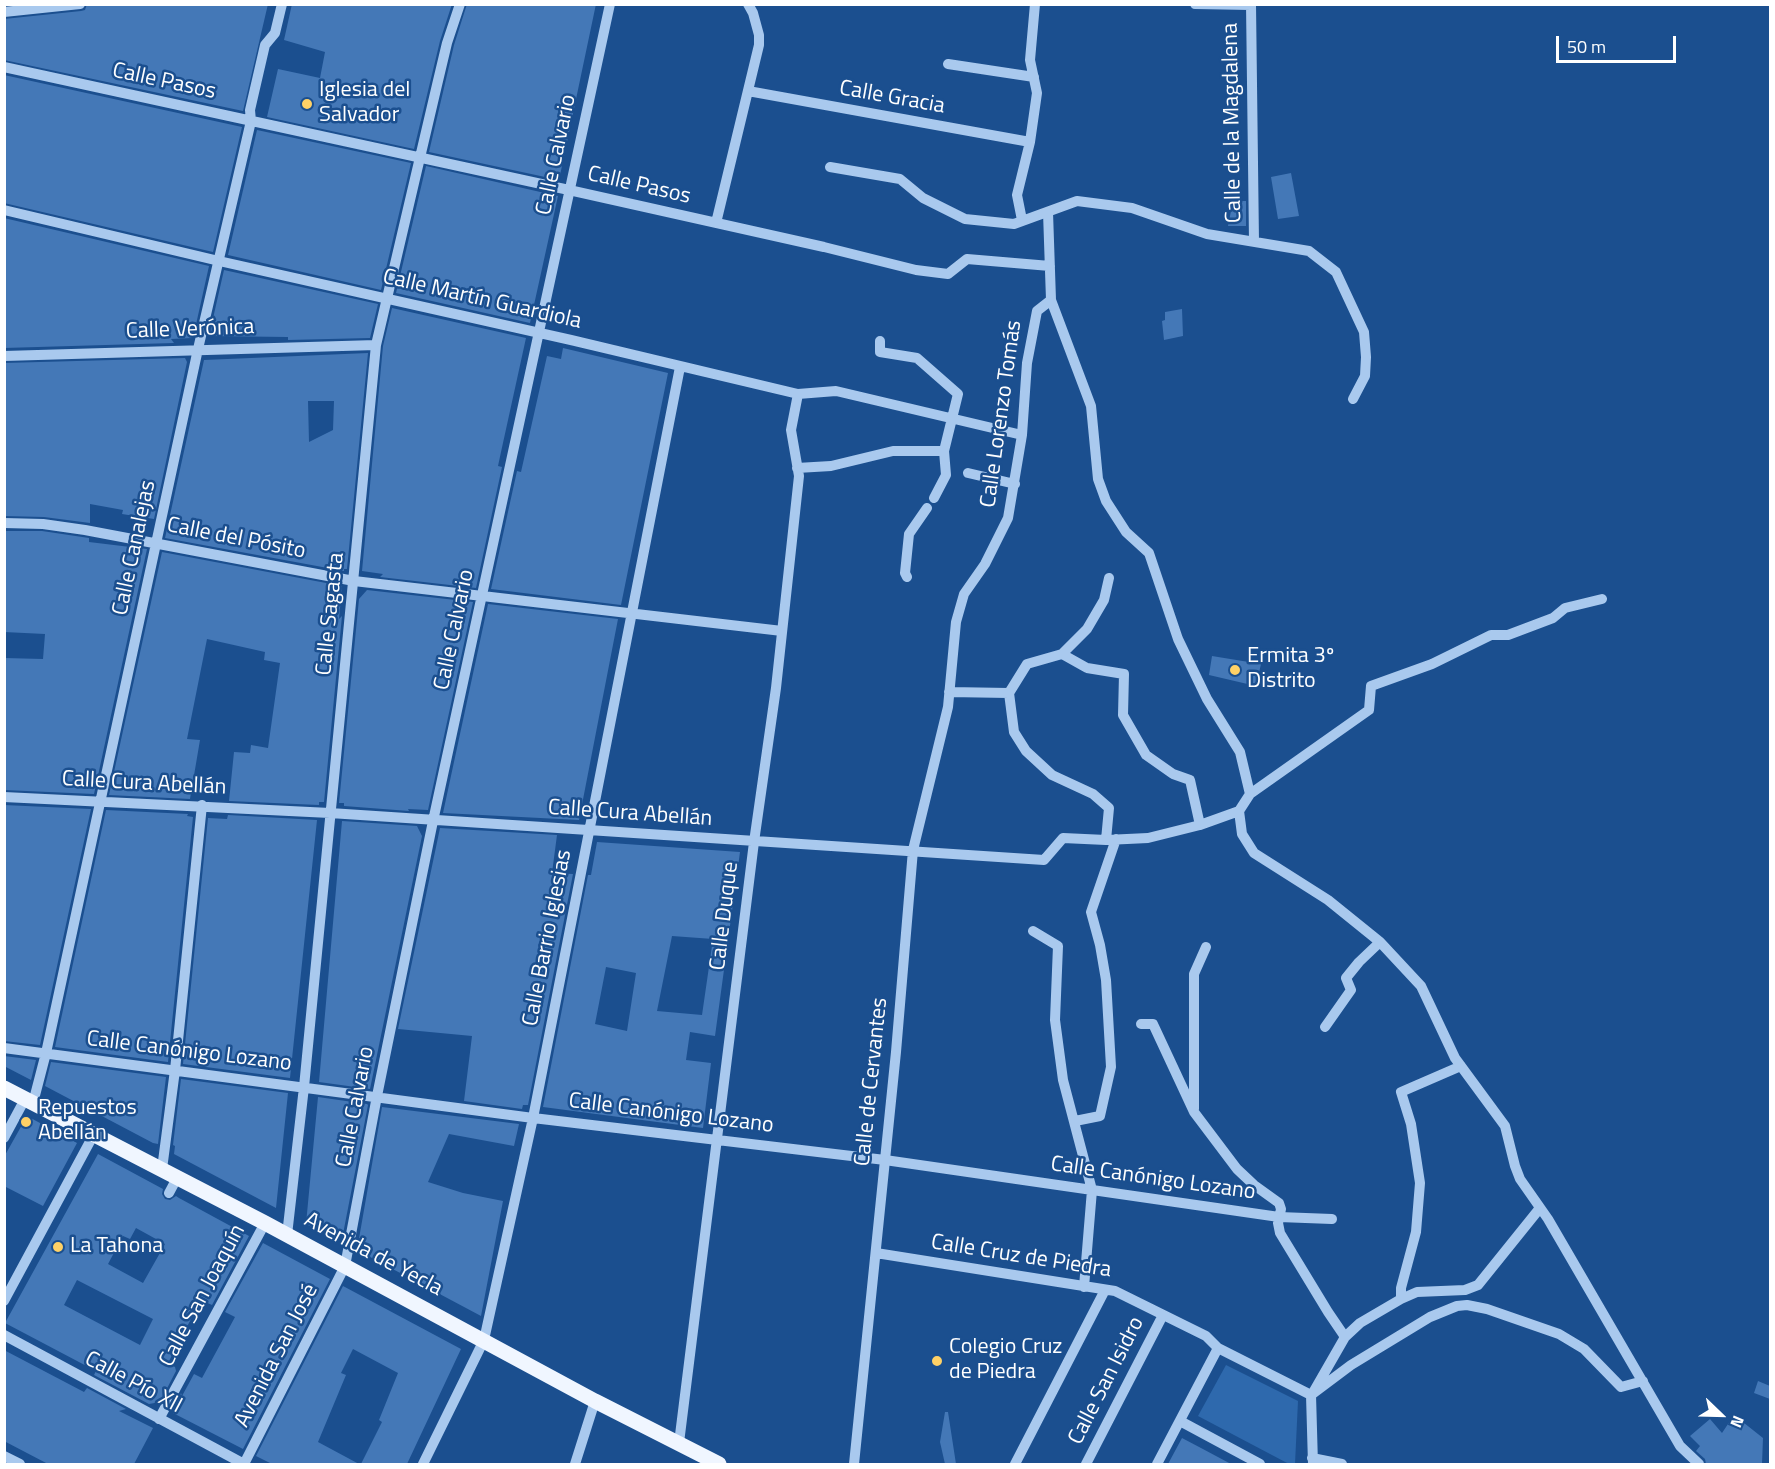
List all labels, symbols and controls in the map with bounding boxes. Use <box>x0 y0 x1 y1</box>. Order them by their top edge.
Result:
street label: Calle de la Magdalena <box>1218 23 1248 223</box>
scale bar <box>1559 24 1679 62</box>
text: 50 m <box>1567 33 1606 60</box>
street label: Calle Pasos <box>110 58 218 106</box>
street label: Calle Gracia <box>837 76 947 120</box>
place label: Iglesia del Salvador <box>319 78 410 130</box>
street label: Calle Calvario <box>531 92 583 218</box>
marker: Iglesia del Salvador <box>300 97 314 111</box>
street label: Calle Pasos <box>585 161 693 211</box>
street label: Calle Martín Guardiola <box>380 264 584 336</box>
street label: Calle Verónica <box>125 315 255 345</box>
street label: Calle Lorenzo Tomás <box>976 319 1028 509</box>
street label: Calle Canalejas <box>108 478 162 618</box>
street label: Calle del Pósito <box>164 513 308 565</box>
street label: Calle Sagasta <box>311 551 351 677</box>
street label: Calle Calvario <box>429 567 481 693</box>
place label: Ermita 3º Distrito <box>1247 644 1334 696</box>
marker: Ermita 3º Distrito <box>1228 663 1242 677</box>
street label: Calle Cura Abellán <box>61 767 227 801</box>
street label: Calle Cura Abellán <box>547 795 713 833</box>
street label: Calle Barrio Iglesias <box>518 848 578 1028</box>
street label: Calle Duque <box>705 860 745 972</box>
street label: Calle de Cervantes <box>850 996 894 1168</box>
street label: Calle Canónigo Lozano <box>85 1026 293 1078</box>
street label: Calle Calvario <box>331 1044 381 1170</box>
street label: Calle Canónigo Lozano <box>567 1088 775 1140</box>
place label: Repuestos Abellán <box>38 1096 137 1148</box>
marker: Repuestos Abellán <box>19 1115 33 1129</box>
street label: Calle Canónigo Lozano <box>1049 1152 1257 1206</box>
street label: Avenida de Yecla <box>299 1207 447 1303</box>
street label: Calle San Joaquín <box>154 1220 252 1372</box>
street label: Calle Cruz de Piedra <box>929 1230 1113 1284</box>
place label: La Tahona <box>70 1234 163 1260</box>
marker: La Tahona <box>51 1240 65 1254</box>
street label: Avenida San José <box>230 1280 324 1432</box>
street label: Calle San Isidro <box>1064 1313 1150 1449</box>
place label: Colegio Cruz de Piedra <box>949 1335 1062 1386</box>
street label: Calle Pío XII <box>80 1346 186 1420</box>
marker: Colegio Cruz de Piedra <box>930 1354 944 1368</box>
north arrow <box>1691 1385 1751 1445</box>
text: N <box>1724 1412 1751 1432</box>

